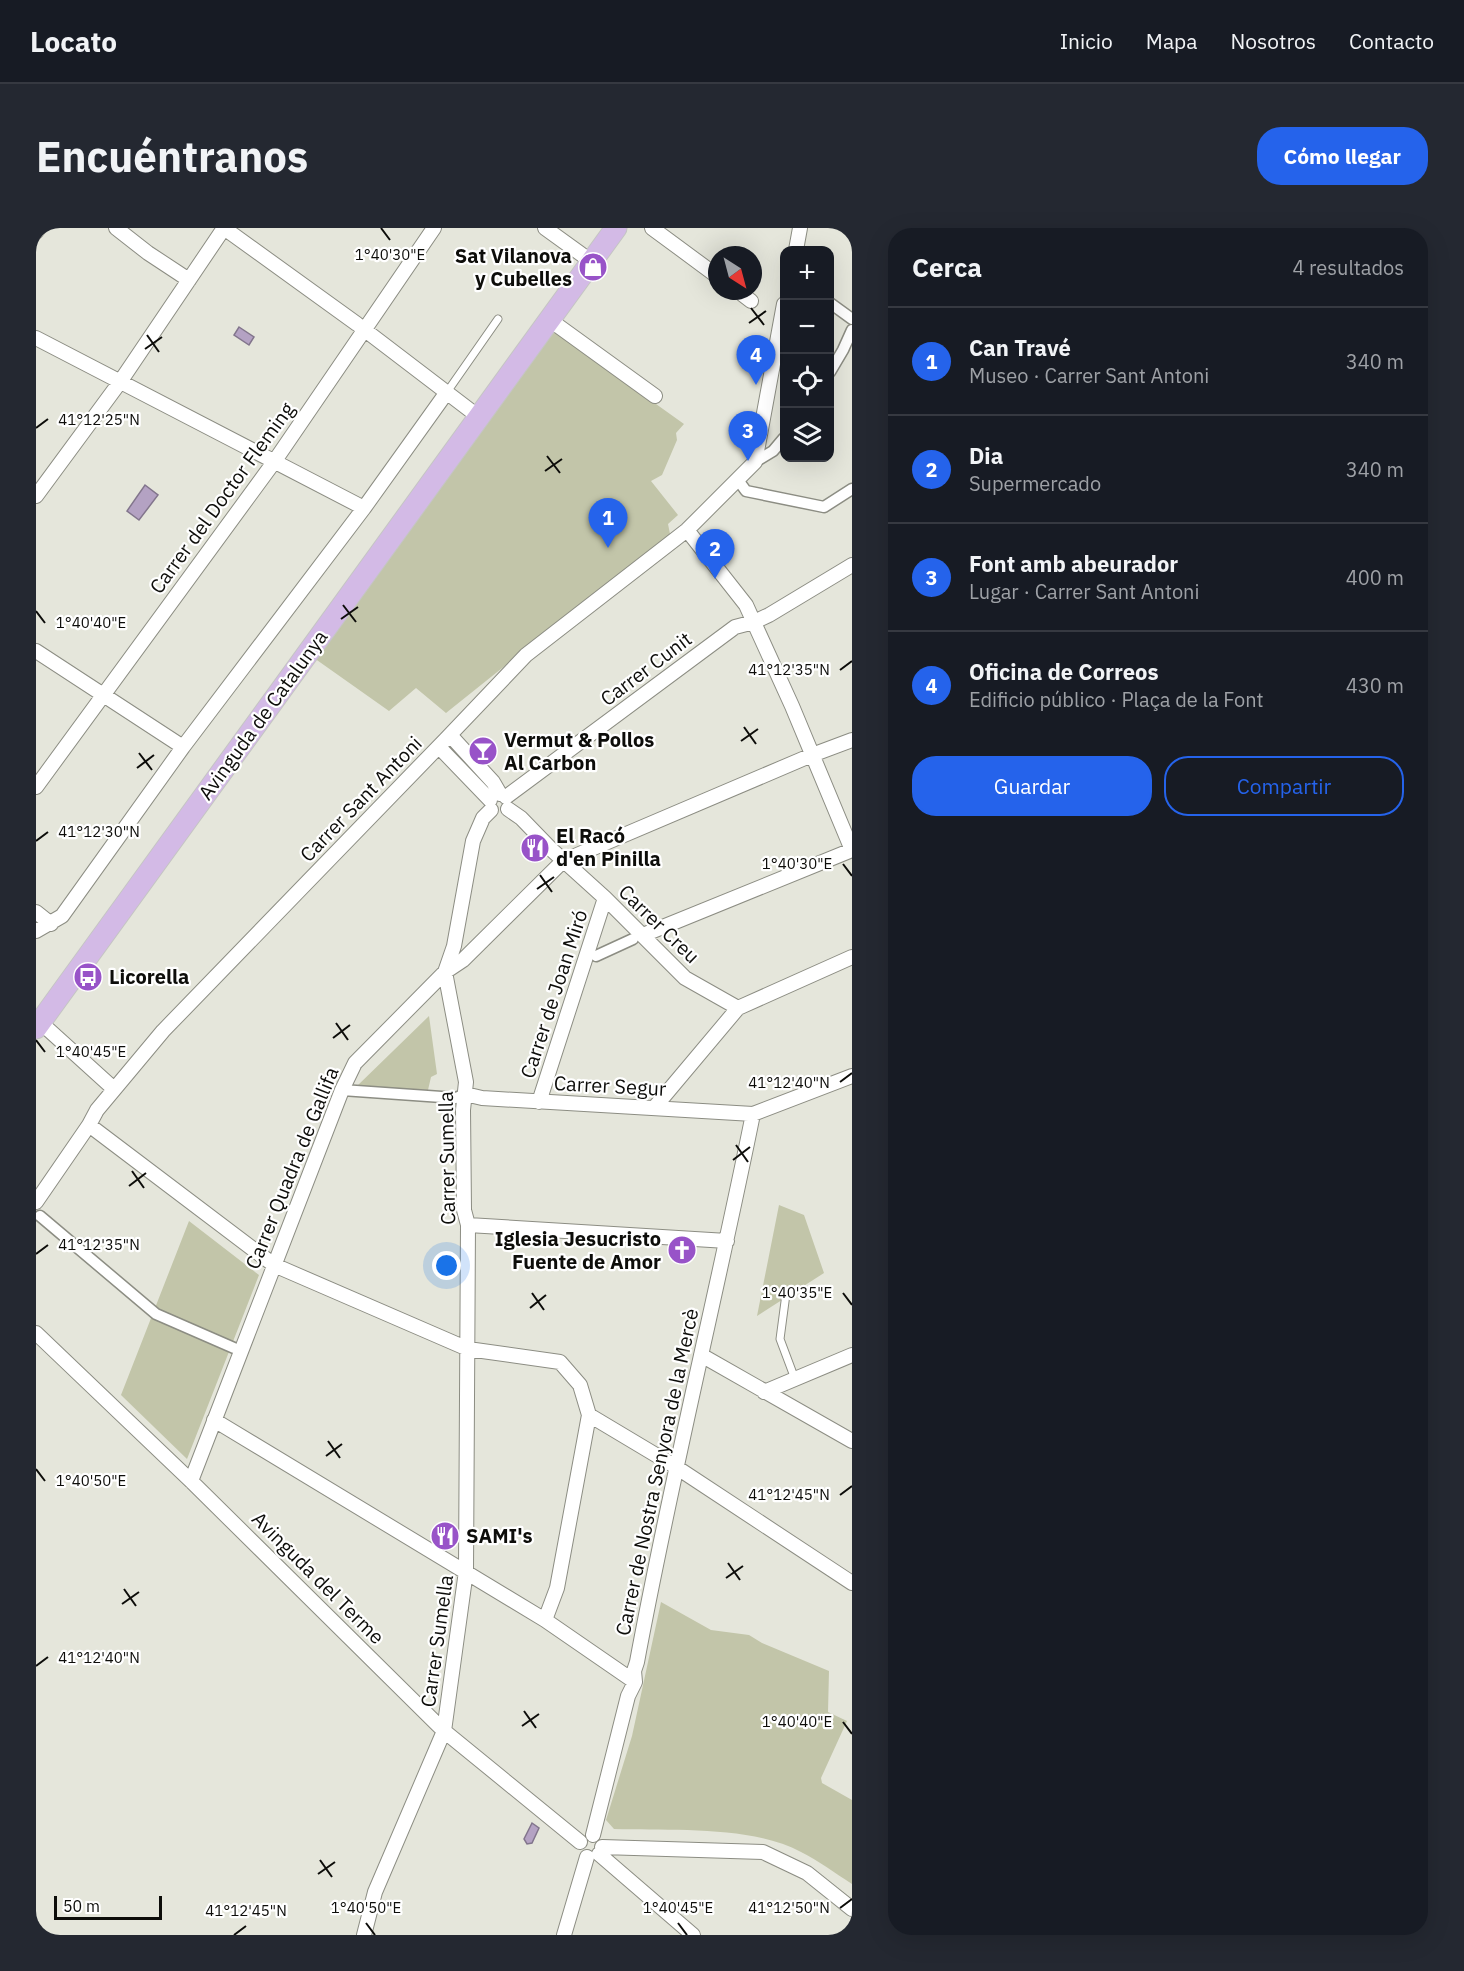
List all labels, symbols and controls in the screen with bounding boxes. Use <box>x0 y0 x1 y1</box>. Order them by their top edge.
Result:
text: Locato <box>30 23 117 60</box>
text: Inicio <box>1060 27 1113 55</box>
text: Mapa <box>1146 27 1198 55</box>
text: Nosotros <box>1231 27 1316 55</box>
text: Contacto <box>1349 27 1434 55</box>
button: Cómo llegar <box>1257 127 1428 185</box>
text: Encuéntranos <box>36 129 308 184</box>
place label: Sat Vilanova y Cubelles <box>455 242 572 292</box>
text: 1°40'30"E <box>355 245 425 264</box>
north arrow <box>708 246 762 300</box>
map controls <box>780 246 834 462</box>
button: + <box>780 246 834 300</box>
text: Cerca <box>912 250 982 284</box>
shop icon: Sat Vilanova y Cubelles <box>577 251 609 283</box>
text: 4 resultados <box>1292 254 1404 281</box>
button: − <box>780 300 834 354</box>
text: Can Travé <box>969 333 1071 362</box>
pin: 4 <box>736 336 776 385</box>
text: 1 <box>926 348 938 375</box>
text: 340 m <box>1346 348 1404 375</box>
button: locate <box>780 354 834 408</box>
text: Museo · Carrer Sant Antoni <box>969 362 1209 389</box>
street label: Carrer del Doctor Fleming <box>143 396 300 599</box>
button: layers <box>780 408 834 462</box>
text: 41°12'25"N <box>58 410 140 429</box>
pin: 3 <box>728 412 768 461</box>
text: Dia <box>969 441 1003 470</box>
text: 2 <box>926 456 938 483</box>
text: 340 m <box>1346 456 1404 483</box>
text: Supermercado <box>969 470 1101 497</box>
pin: 1 <box>588 498 628 548</box>
pin: 2 <box>696 530 734 579</box>
text: Font amb abeurador <box>969 549 1178 578</box>
text: 3 <box>926 564 938 591</box>
text: 400 m <box>1346 564 1404 591</box>
text: Lugar · Carrer Sant Antoni <box>969 578 1199 605</box>
text: 1°40'40"E <box>56 613 126 632</box>
street label: Avinguda de Catalunya <box>192 624 334 805</box>
street label: Carrer Cunit <box>594 625 697 712</box>
text: Oficina de Correos <box>969 657 1159 686</box>
text: 41°12'35"N <box>748 660 830 679</box>
text: 4 <box>926 672 938 699</box>
text: 430 m <box>1346 672 1404 699</box>
text: Edificio público · Plaça de la Font <box>969 686 1264 713</box>
place label: Vermut & Pollos Al Carbon <box>504 726 654 776</box>
street label: Carrer Sant Antoni <box>294 730 428 867</box>
bar icon: Vermut & Pollos Al Carbon <box>467 735 499 767</box>
button: Guardar <box>912 756 1152 816</box>
button: Compartir <box>1164 756 1404 816</box>
text: 41°12'30"N <box>58 822 140 841</box>
place label: El Racó d'en Pinilla <box>556 822 661 872</box>
restaurant icon: El Racó d'en Pinilla <box>519 832 551 864</box>
text: 1°40'30"E <box>762 854 832 873</box>
street label: Carrer Creu <box>613 878 706 969</box>
street label: Carrer de Joan Miró <box>514 906 594 1082</box>
bus stop icon: Licorella <box>72 961 104 993</box>
place label: Licorella <box>109 963 189 990</box>
text: 1°40'45"E <box>56 1042 126 1061</box>
street label: Carrer Quadra de Gallifa <box>239 1062 345 1273</box>
street label: Carrer Segur <box>553 1069 667 1102</box>
text: 41°12'40"N <box>748 1073 830 1092</box>
street label: Carrer Sumella <box>432 1091 461 1225</box>
place label: Iglesia Jesucristo Fuente de Amor <box>495 1225 661 1275</box>
church icon: Iglesia Jesucristo Fuente de Amor <box>666 1234 698 1266</box>
text: 41°12'35"N <box>58 1235 140 1254</box>
your location <box>432 1251 461 1280</box>
text: 1°40'35"E <box>762 1283 832 1302</box>
street label: Carrer de Nostra Senyora de la Mercè <box>609 1306 704 1638</box>
text: 1°40'50"E <box>56 1471 126 1490</box>
text: 41°12'45"N <box>748 1485 830 1504</box>
street label: Avinguda del Terme <box>246 1505 391 1650</box>
restaurant icon: SAMI's <box>429 1520 461 1552</box>
place label: SAMI's <box>466 1522 533 1549</box>
street label: Carrer Sumella <box>414 1573 459 1709</box>
text: 41°12'40"N <box>58 1648 140 1667</box>
text: 1°40'40"E <box>762 1712 832 1731</box>
scale bar <box>54 1893 162 1920</box>
text: 50 m <box>63 1896 100 1916</box>
text: 1°40'50"E <box>331 1898 401 1917</box>
text: 1°40'45"E <box>643 1898 713 1917</box>
text: 41°12'50"N <box>748 1898 830 1917</box>
text: 41°12'45"N <box>205 1901 287 1920</box>

